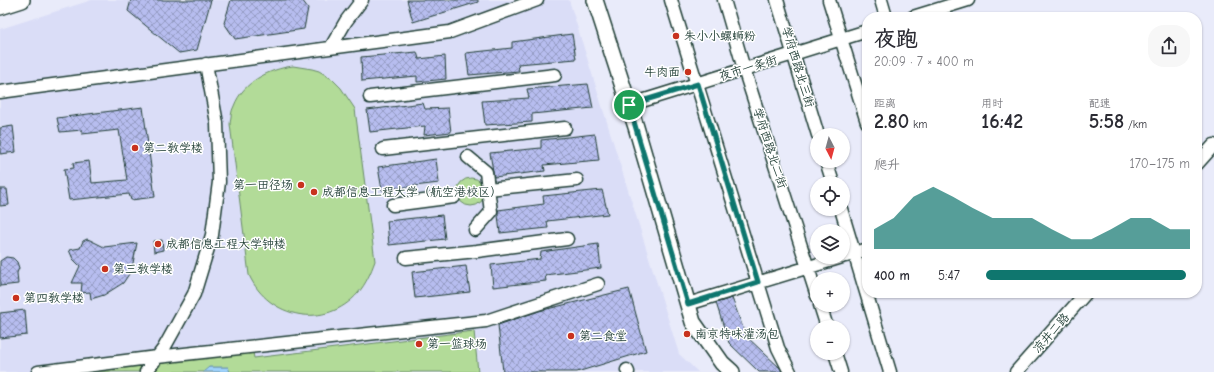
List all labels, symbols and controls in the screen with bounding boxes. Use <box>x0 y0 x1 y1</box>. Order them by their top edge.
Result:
street label: 学府西路北三街 <box>779 25 817 109</box>
button: share <box>1148 25 1190 67</box>
text: 夜跑 <box>874 26 918 52</box>
place label: 朱小小螺蛳粉 <box>684 29 756 43</box>
marker: 朱小小螺蛳粉 <box>671 31 681 41</box>
street label: 夜市一条街 <box>717 53 779 83</box>
text: 20:09 · 7 × 400 m <box>874 54 974 69</box>
place label: 牛肉面 <box>644 65 680 79</box>
marker: 牛肉面 <box>683 67 693 77</box>
pin <box>612 88 646 122</box>
icon: arrive <box>618 94 640 116</box>
text: 距离 <box>874 97 896 110</box>
text: 用时 <box>981 97 1003 110</box>
text: 配速 <box>1089 97 1111 110</box>
street label: 学府西路北二街 <box>750 106 790 190</box>
text: 2.80 <box>874 110 909 133</box>
text: 16:42 <box>981 110 1023 133</box>
text: 5:58 <box>1089 110 1124 133</box>
text: km <box>909 118 927 131</box>
text: /km <box>1124 118 1147 131</box>
north arrow <box>810 128 850 168</box>
map controls <box>810 128 850 360</box>
place label: 第二教学楼 <box>143 141 203 155</box>
marker: 第二教学楼 <box>130 143 140 153</box>
text: 170–175 m <box>1130 156 1190 171</box>
text: 爬升 <box>874 157 900 172</box>
button: locate <box>810 176 850 216</box>
place label: 第一田径场 <box>233 178 293 192</box>
marker: 第一田径场 <box>296 180 306 190</box>
place label: 成都信息工程大学（航空港校区） <box>322 185 502 199</box>
marker: 成都信息工程大学（航空港校区） <box>309 187 319 197</box>
button: layers <box>810 224 850 264</box>
place label: 成都信息工程大学钟楼 <box>166 237 286 251</box>
marker: 成都信息工程大学钟楼 <box>153 239 163 249</box>
place label: 第三教学楼 <box>113 262 173 276</box>
marker: 第三教学楼 <box>100 264 110 274</box>
text: 400 m <box>874 268 910 283</box>
text: 5:47 <box>938 268 960 283</box>
button: + <box>810 272 850 312</box>
place label: 第四教学楼 <box>24 291 84 305</box>
marker: 第四教学楼 <box>11 293 21 303</box>
street label: 凉井二路 <box>1030 310 1072 356</box>
button: − <box>810 320 850 360</box>
place label: 南京特味灌汤包 <box>695 327 779 341</box>
place label: 第二食堂 <box>579 329 627 343</box>
marker: 南京特味灌汤包 <box>682 329 692 339</box>
marker: 第二食堂 <box>566 331 576 341</box>
place label: 第一篮球场 <box>427 337 487 351</box>
marker: 第一篮球场 <box>414 339 424 349</box>

